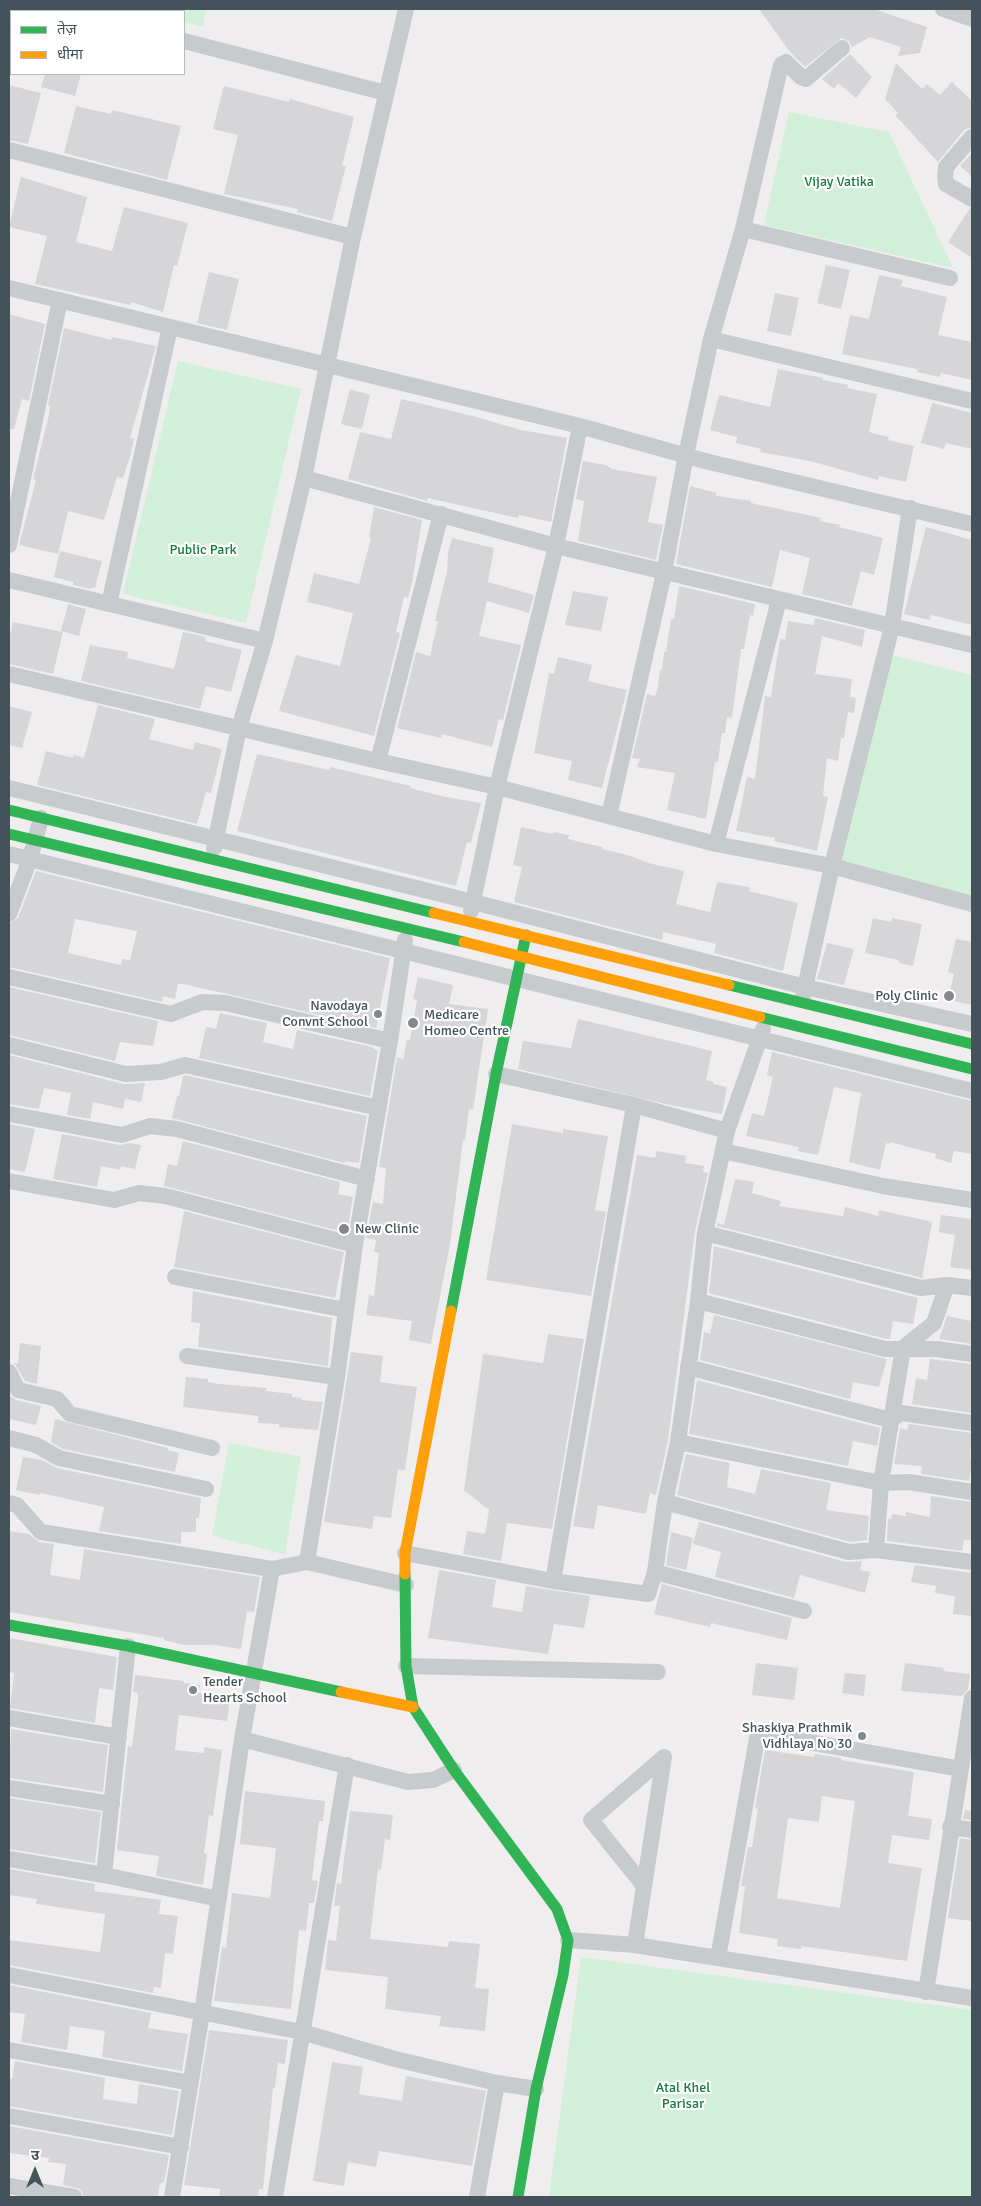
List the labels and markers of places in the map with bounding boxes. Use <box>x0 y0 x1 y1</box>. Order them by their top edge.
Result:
place label: Poly Clinic <box>875 988 938 1004</box>
marker: Poly Clinic <box>942 989 956 1003</box>
place label: Navodaya Convnt School <box>282 998 368 1030</box>
place label: Medicare Homeo Centre <box>424 1007 509 1040</box>
marker: Navodaya Convnt School <box>372 1008 384 1020</box>
marker: Medicare Homeo Centre <box>406 1016 420 1030</box>
place label: New Clinic <box>355 1221 419 1237</box>
marker: New Clinic <box>337 1222 351 1236</box>
place label: Tender Hearts School <box>203 1674 287 1706</box>
marker: Tender Hearts School <box>187 1684 199 1696</box>
place label: Shaskiya Prathmik Vidhlaya No 30 <box>742 1720 852 1752</box>
marker: Shaskiya Prathmik Vidhlaya No 30 <box>856 1730 868 1742</box>

